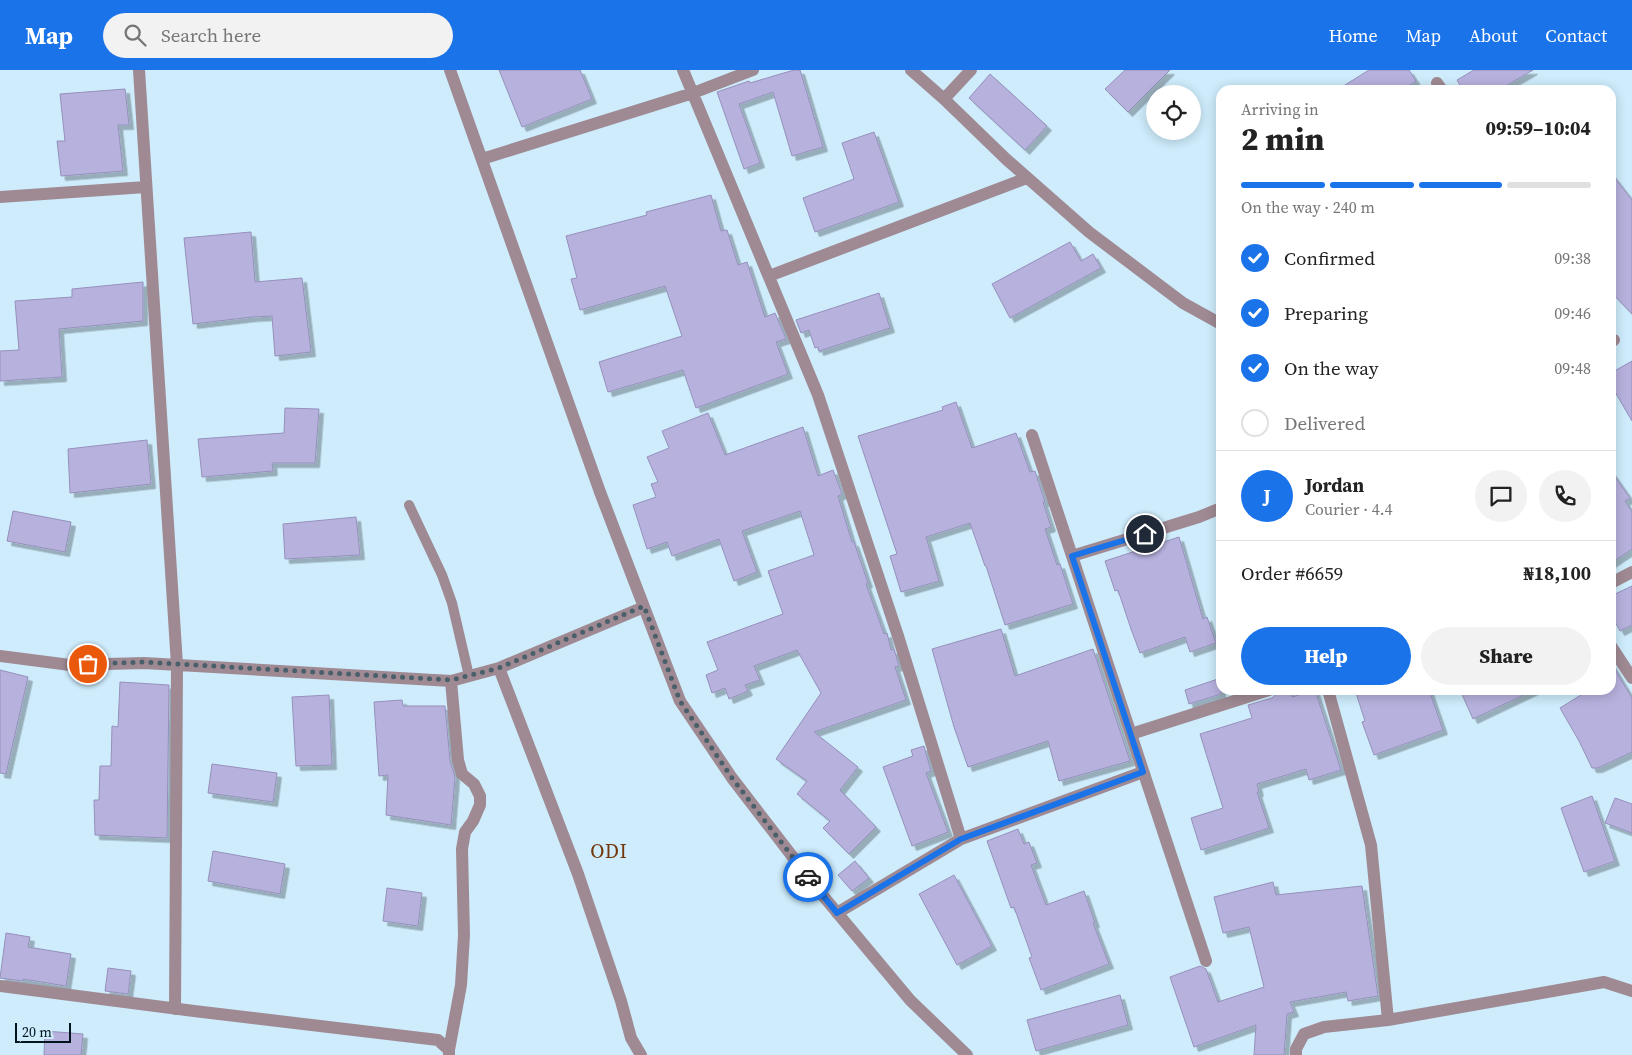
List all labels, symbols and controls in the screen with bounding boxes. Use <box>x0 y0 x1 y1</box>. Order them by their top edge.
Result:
search box <box>103 13 453 58</box>
text: Map <box>25 19 73 52</box>
icon: search <box>121 21 149 49</box>
text: Search here <box>161 22 261 48</box>
text: Home <box>1329 23 1378 48</box>
text: Map <box>1406 23 1441 48</box>
text: About <box>1469 23 1517 48</box>
text: Contact <box>1545 23 1607 48</box>
map controls <box>1146 85 1201 140</box>
button: locate <box>1146 85 1201 140</box>
text: Arriving in <box>1241 98 1319 120</box>
text: 09:59–10:04 <box>1486 115 1591 141</box>
text: 2 min <box>1241 117 1324 161</box>
text: On the way · 240 m <box>1241 196 1375 218</box>
icon: check <box>1241 244 1269 272</box>
text: Confirmed <box>1284 245 1375 271</box>
text: 09:38 <box>1554 247 1591 269</box>
icon: check <box>1241 299 1269 327</box>
text: Preparing <box>1284 300 1368 326</box>
text: 09:46 <box>1554 302 1591 324</box>
icon: check <box>1241 354 1269 382</box>
text: On the way <box>1284 355 1379 381</box>
text: 09:48 <box>1554 357 1591 379</box>
text: Delivered <box>1284 410 1365 436</box>
button: chat <box>1475 470 1527 522</box>
button: phone <box>1539 470 1591 522</box>
text: Jordan <box>1305 472 1364 498</box>
text: J <box>1263 483 1271 509</box>
text: Courier · 4.4 <box>1305 498 1393 520</box>
pin <box>1124 513 1166 555</box>
icon: home <box>1131 520 1159 548</box>
text: Order #6659 <box>1241 560 1343 586</box>
text: ₦18,100 <box>1524 560 1591 586</box>
button: Help <box>1241 627 1411 685</box>
button: Share <box>1421 627 1591 685</box>
pin <box>67 643 109 685</box>
icon: bag <box>74 650 102 678</box>
district label: ODI <box>590 837 628 865</box>
courier <box>783 852 833 902</box>
icon: car <box>794 863 822 891</box>
scale bar <box>15 1020 71 1043</box>
text: 20 m <box>22 1022 52 1042</box>

